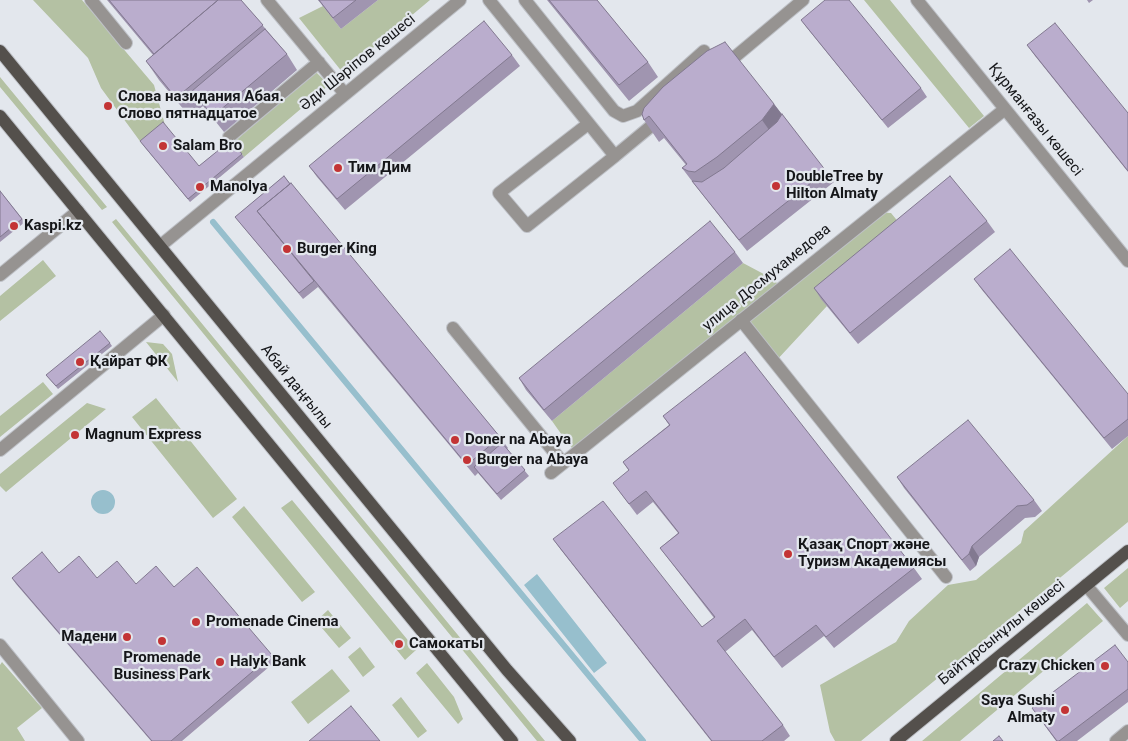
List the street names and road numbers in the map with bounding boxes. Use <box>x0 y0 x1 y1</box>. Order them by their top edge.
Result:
street label: Әди Шәріпов көшесі <box>297 11 419 115</box>
street label: Құрманғазы көшесі <box>984 60 1086 180</box>
street label: улица Досмухамедова <box>699 221 835 335</box>
street label: Абай даңғылы <box>257 341 335 433</box>
street label: Байтұрсынұлы көшесі <box>935 577 1069 689</box>

